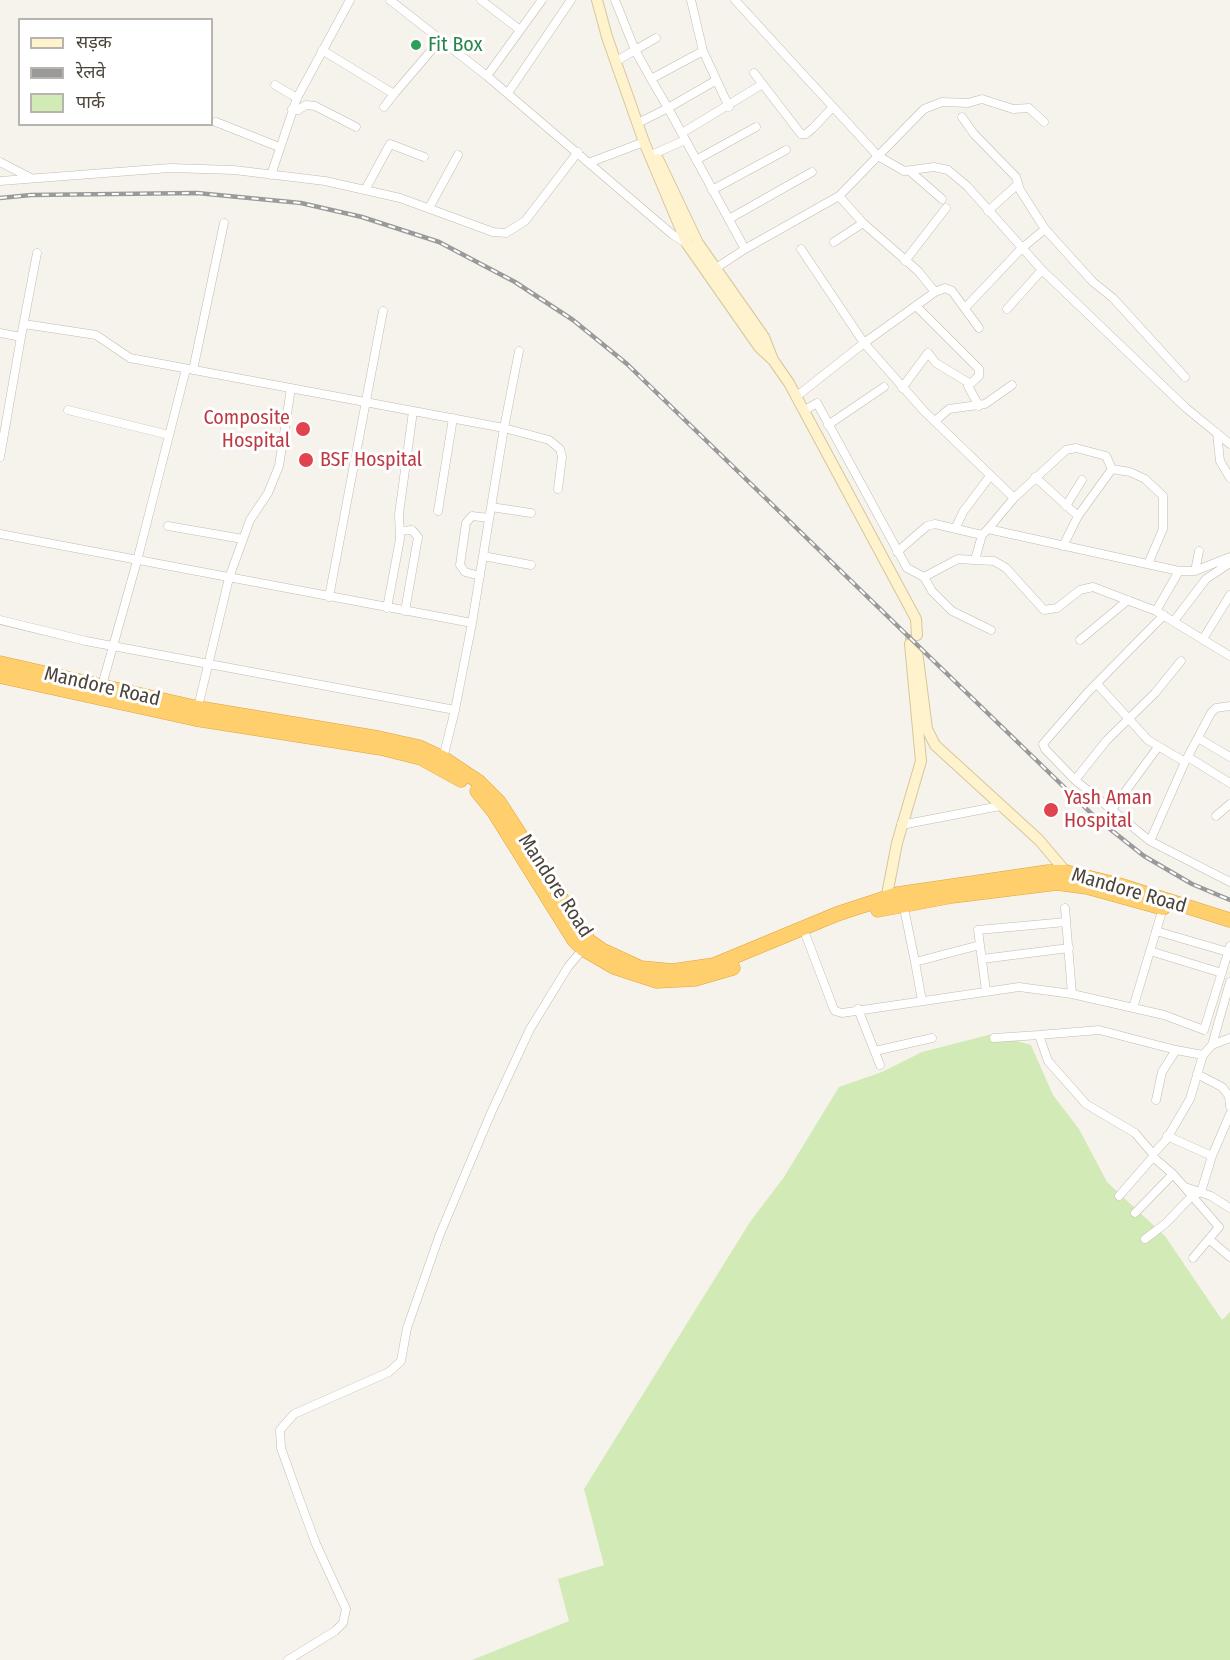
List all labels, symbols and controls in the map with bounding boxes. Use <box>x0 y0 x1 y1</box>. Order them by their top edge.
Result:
legend <box>18 18 213 126</box>
text: सड़क <box>76 31 112 53</box>
place label: Fit Box <box>428 33 482 57</box>
marker: Fit Box <box>409 38 423 52</box>
text: रेलवे <box>76 61 106 83</box>
text: पार्क <box>76 91 105 113</box>
place label: Composite Hospital <box>203 406 290 453</box>
marker: Composite Hospital <box>294 420 312 438</box>
place label: BSF Hospital <box>320 448 422 472</box>
marker: BSF Hospital <box>297 451 315 469</box>
street label: Mandore Road <box>42 662 162 712</box>
place label: Yash Aman Hospital <box>1064 786 1152 833</box>
marker: Yash Aman Hospital <box>1042 801 1060 819</box>
street label: Mandore Road <box>513 830 597 942</box>
street label: Mandore Road <box>1069 863 1189 919</box>

